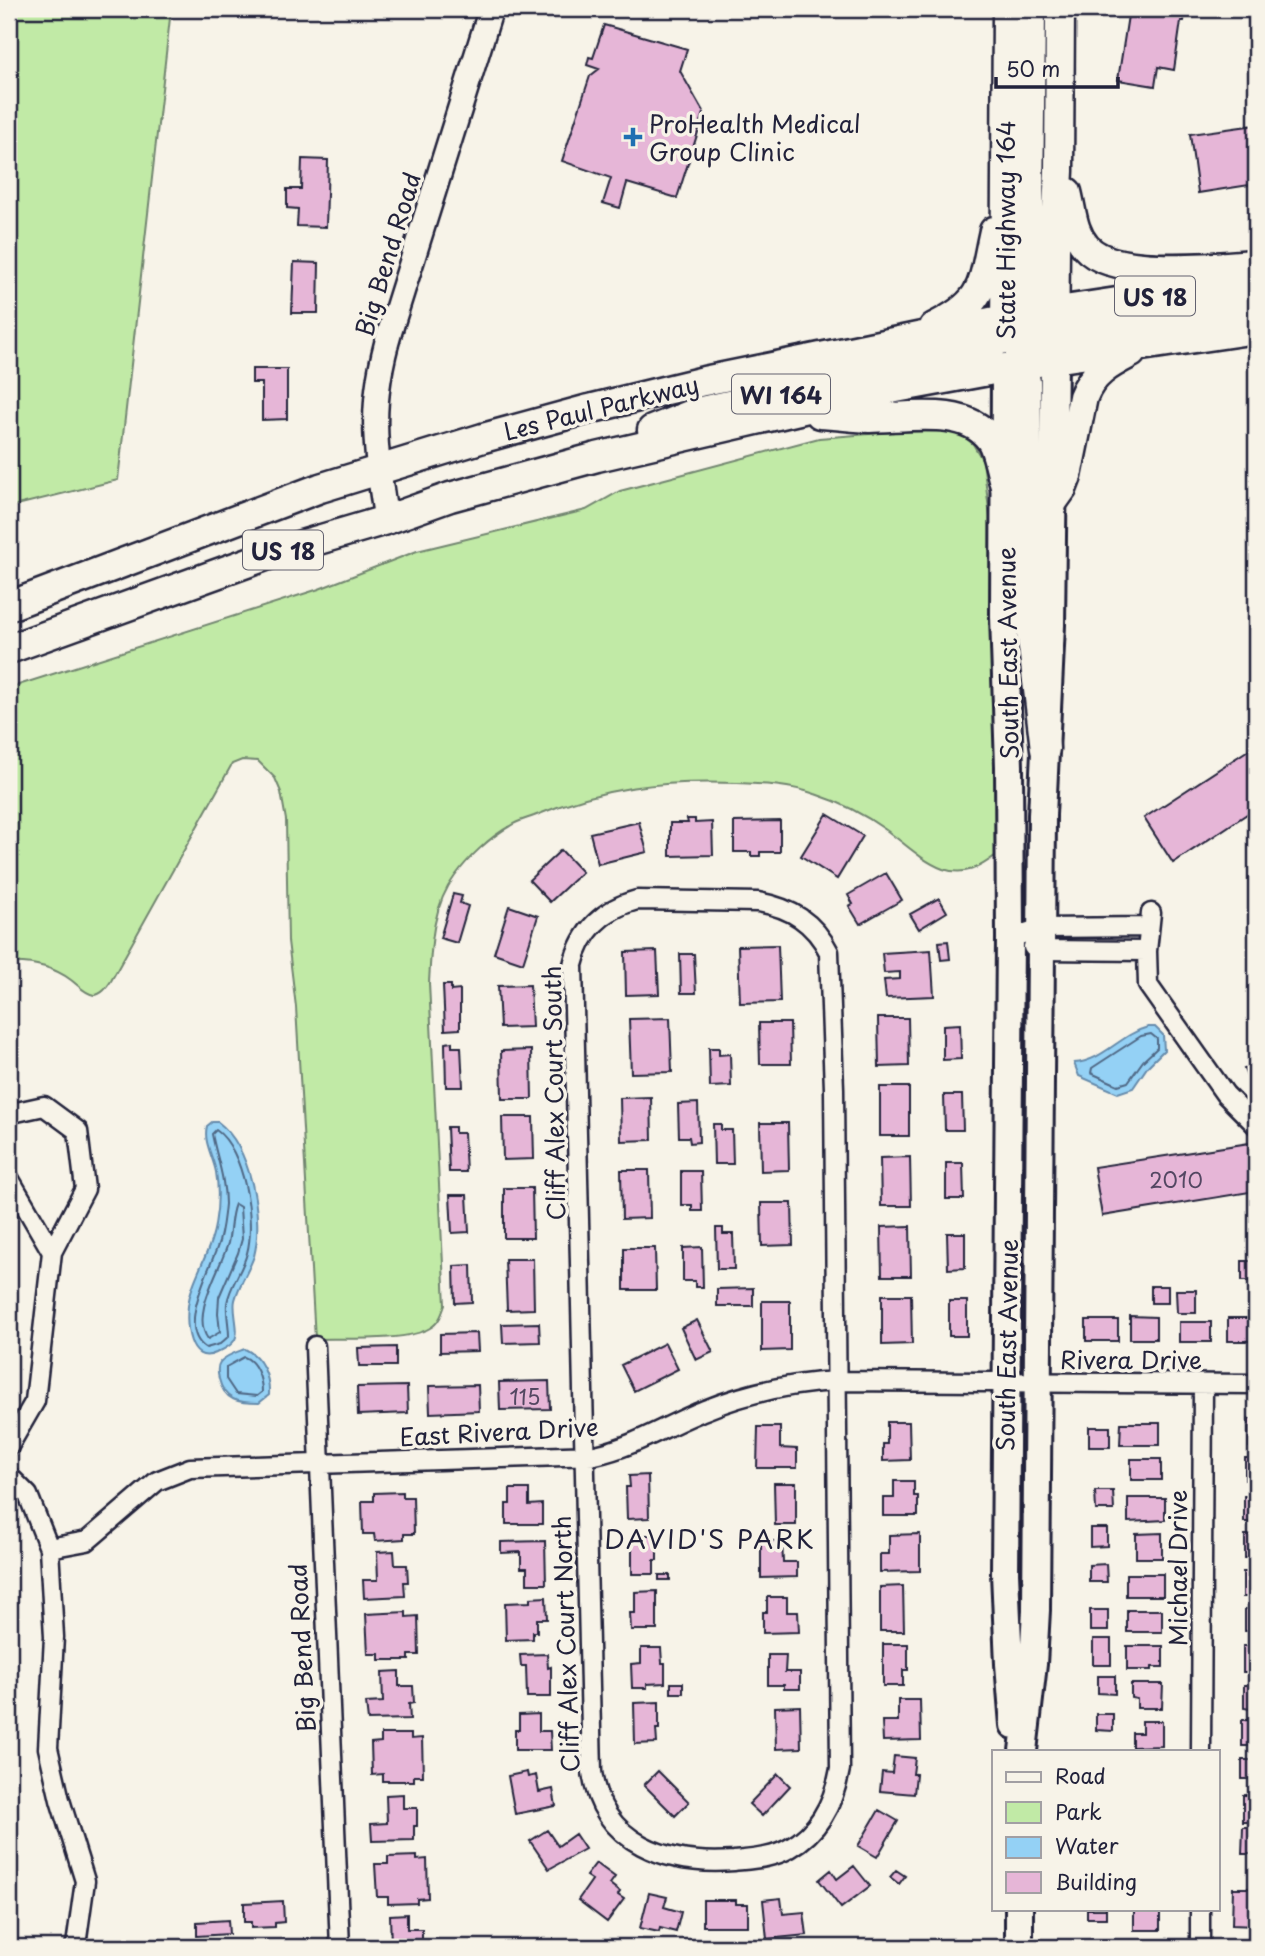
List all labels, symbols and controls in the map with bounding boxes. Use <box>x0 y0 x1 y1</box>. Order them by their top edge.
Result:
scale bar <box>996 46 1118 90</box>
text: 50 m <box>1006 52 1060 84</box>
place label: ProHealth Medical Group Clinic <box>649 105 861 169</box>
street label: State Highway 164 <box>987 120 1023 340</box>
marker: ProHealth Medical Group Clinic <box>623 127 643 147</box>
street label: Big Bend Road <box>345 168 429 340</box>
road number: US 18 <box>1115 276 1195 316</box>
street label: Les Paul Parkway <box>500 365 702 449</box>
road number: WI 164 <box>732 374 830 414</box>
road number: US 18 <box>243 530 323 570</box>
street label: South East Avenue <box>987 547 1027 759</box>
street label: Cliff Alex Court South <box>533 965 573 1221</box>
house number: 2010 <box>1149 1163 1203 1195</box>
street label: South East Avenue <box>986 1239 1026 1451</box>
street label: Rivera Drive <box>1060 1341 1202 1377</box>
house number: 115 <box>509 1380 541 1412</box>
street label: East Rivera Drive <box>399 1408 599 1454</box>
street label: Michael Drive <box>1159 1490 1195 1646</box>
street label: Cliff Alex Court North <box>543 1515 587 1773</box>
district label: DAVID'S PARK <box>604 1519 816 1558</box>
street label: Big Bend Road <box>279 1562 323 1734</box>
legend <box>992 1750 1220 1910</box>
text: Road <box>1055 1759 1106 1791</box>
text: Park <box>1055 1795 1102 1827</box>
text: Water <box>1055 1829 1119 1861</box>
text: Building <box>1055 1865 1137 1897</box>

